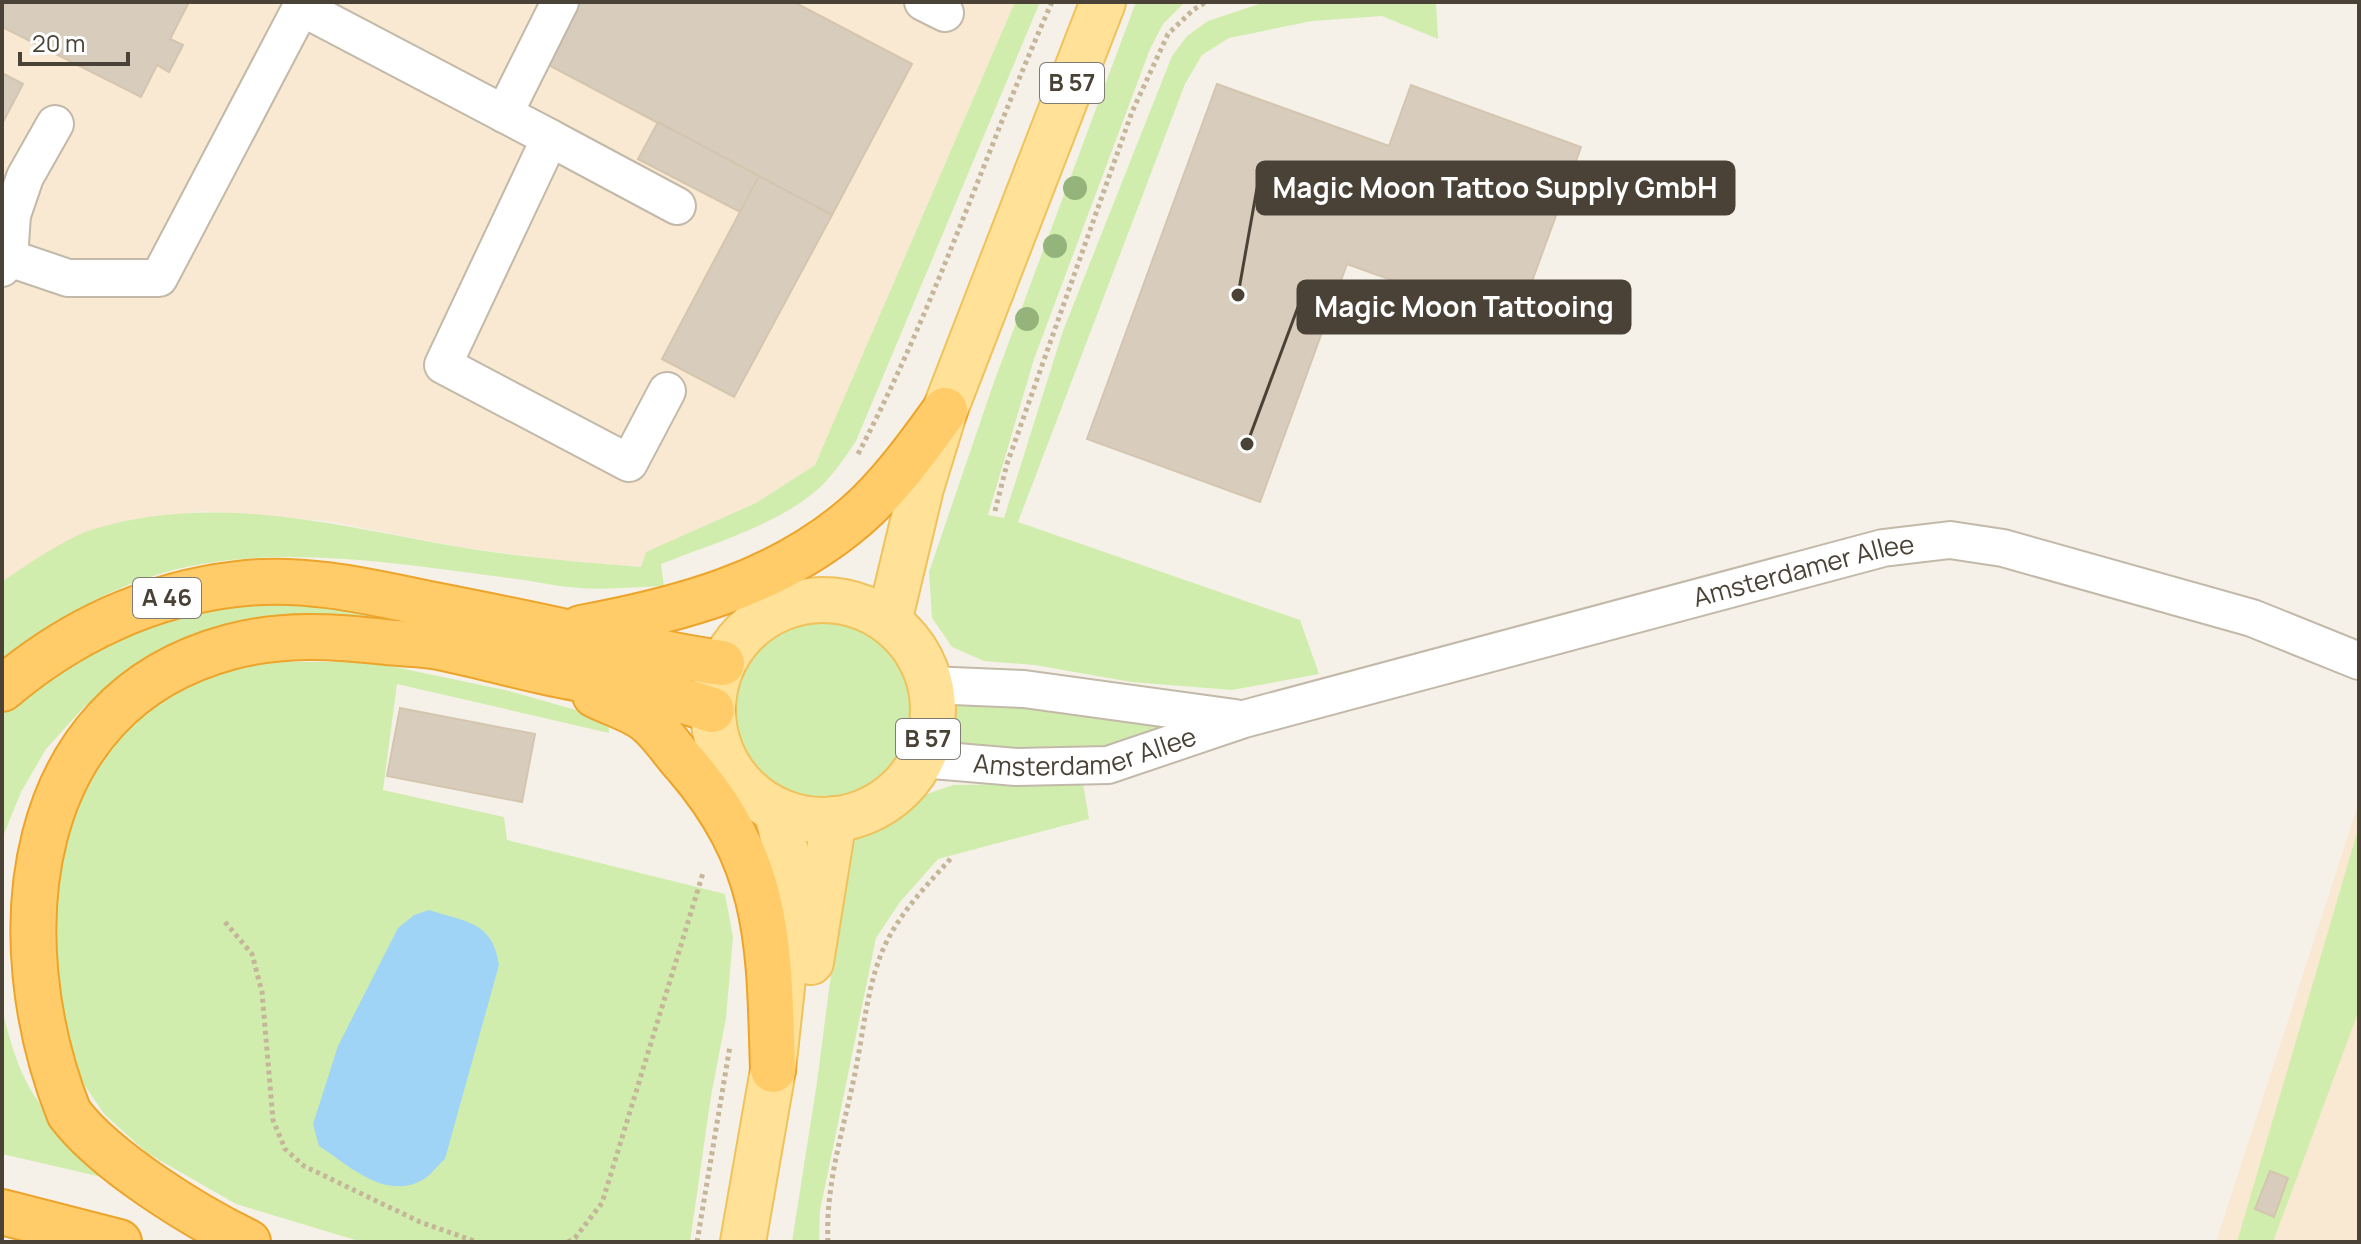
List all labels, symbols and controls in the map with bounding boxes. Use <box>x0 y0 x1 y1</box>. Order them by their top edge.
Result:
scale bar <box>20 16 128 66</box>
text: 20 m <box>32 26 85 59</box>
road number: B 57 <box>1040 63 1104 103</box>
callout: Magic Moon Tattoo Supply GmbH <box>1257 162 1734 214</box>
text: Magic Moon Tattoo Supply GmbH <box>1272 168 1718 206</box>
callout: Magic Moon Tattooing <box>1298 281 1630 333</box>
text: Magic Moon Tattooing <box>1314 287 1614 325</box>
street label: Amsterdamer Allee <box>1689 525 1916 615</box>
road number: A 46 <box>133 578 201 618</box>
street label: Amsterdamer Allee <box>972 717 1201 784</box>
road number: B 57 <box>896 719 960 759</box>

